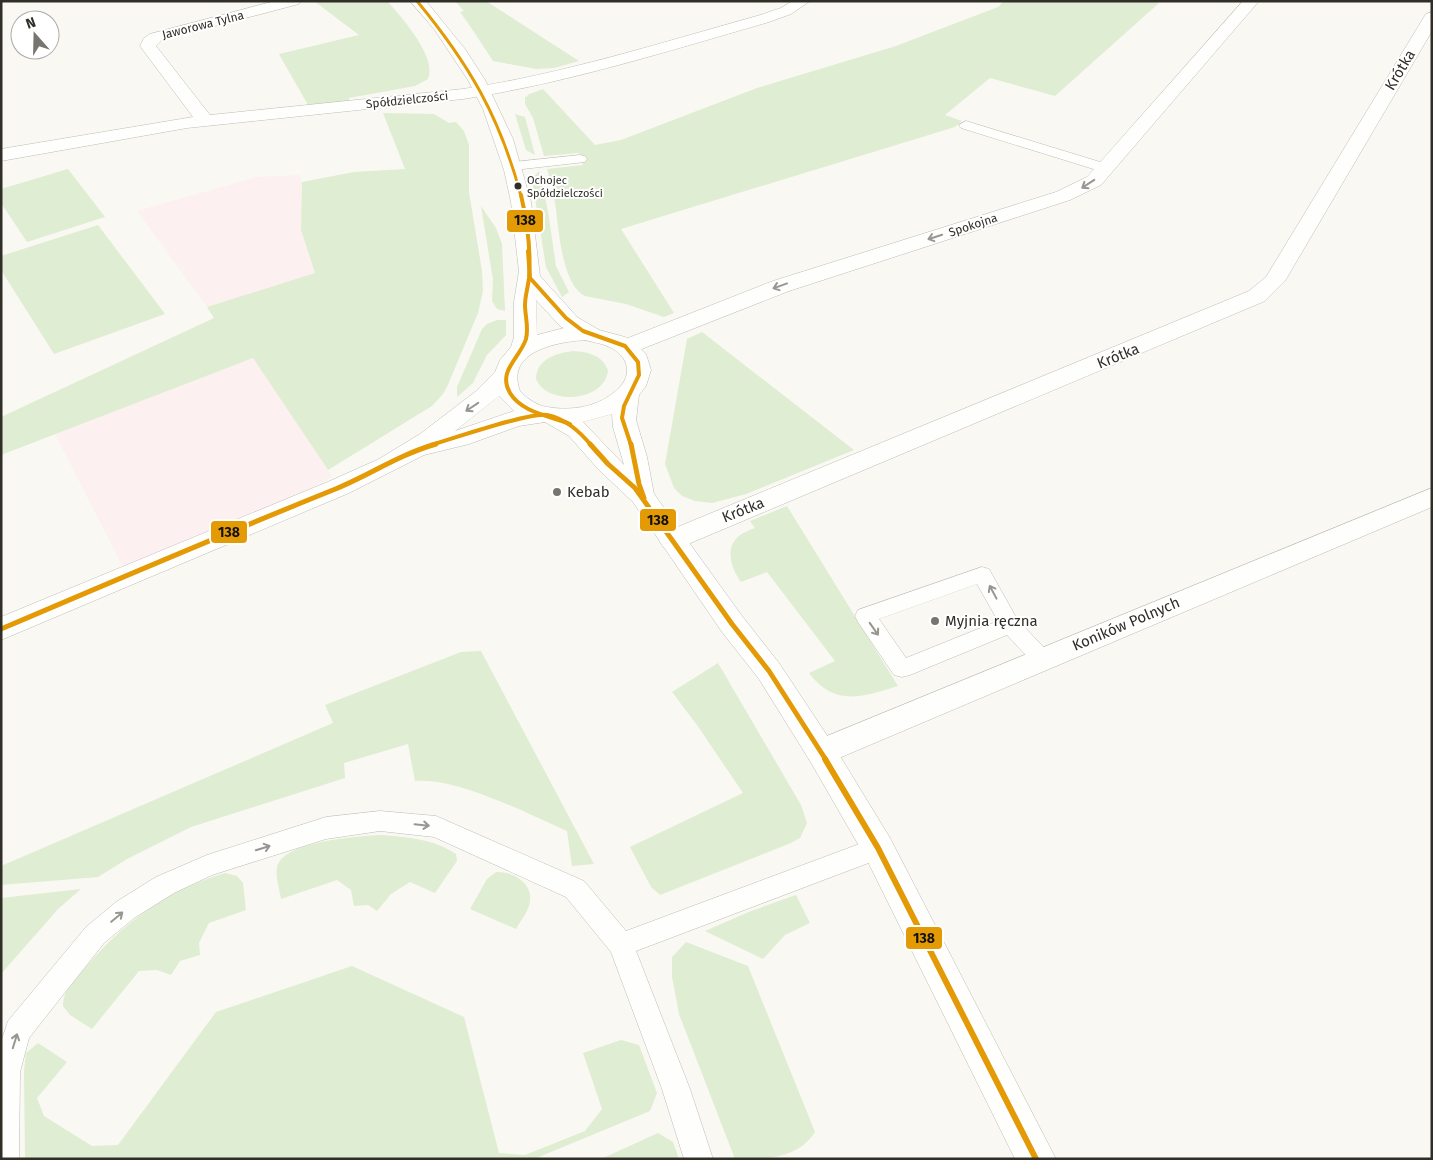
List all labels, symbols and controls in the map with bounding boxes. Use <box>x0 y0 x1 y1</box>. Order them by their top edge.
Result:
street label: Jaworowa Tylna <box>161 8 245 42</box>
north arrow <box>10 10 60 60</box>
text: N <box>23 14 38 33</box>
street label: Krótka <box>1381 47 1419 93</box>
street label: Spółdzielczości <box>365 89 449 111</box>
place label: Ochojec Spółdzielczości <box>527 174 603 200</box>
one-way arrow <box>1081 179 1095 189</box>
marker: Ochojec Spółdzielczości <box>513 181 523 191</box>
line badge: 138 <box>506 209 544 233</box>
street label: Spokojna <box>947 211 999 239</box>
text: 138 <box>514 212 536 229</box>
one-way arrow <box>927 232 943 242</box>
one-way arrow <box>773 282 788 291</box>
street label: Krótka <box>1094 339 1142 373</box>
one-way arrow <box>465 402 479 412</box>
place label: Kebab <box>567 483 610 501</box>
marker: Kebab <box>551 486 563 498</box>
street label: Krótka <box>719 493 767 527</box>
line badge: 138 <box>639 508 677 532</box>
text: 138 <box>647 512 669 529</box>
line badge: 138 <box>210 520 248 544</box>
text: 138 <box>218 524 240 541</box>
one-way arrow <box>987 586 997 600</box>
street label: Koników Polnych <box>1070 593 1182 655</box>
place label: Myjnia ręczna <box>945 612 1038 630</box>
marker: Myjnia ręczna <box>929 615 941 627</box>
one-way arrow <box>869 622 879 636</box>
one-way arrow <box>414 820 430 830</box>
one-way arrow <box>255 843 271 852</box>
one-way arrow <box>110 911 123 922</box>
line badge: 138 <box>905 926 943 950</box>
text: 138 <box>913 930 935 947</box>
one-way arrow <box>11 1034 21 1050</box>

